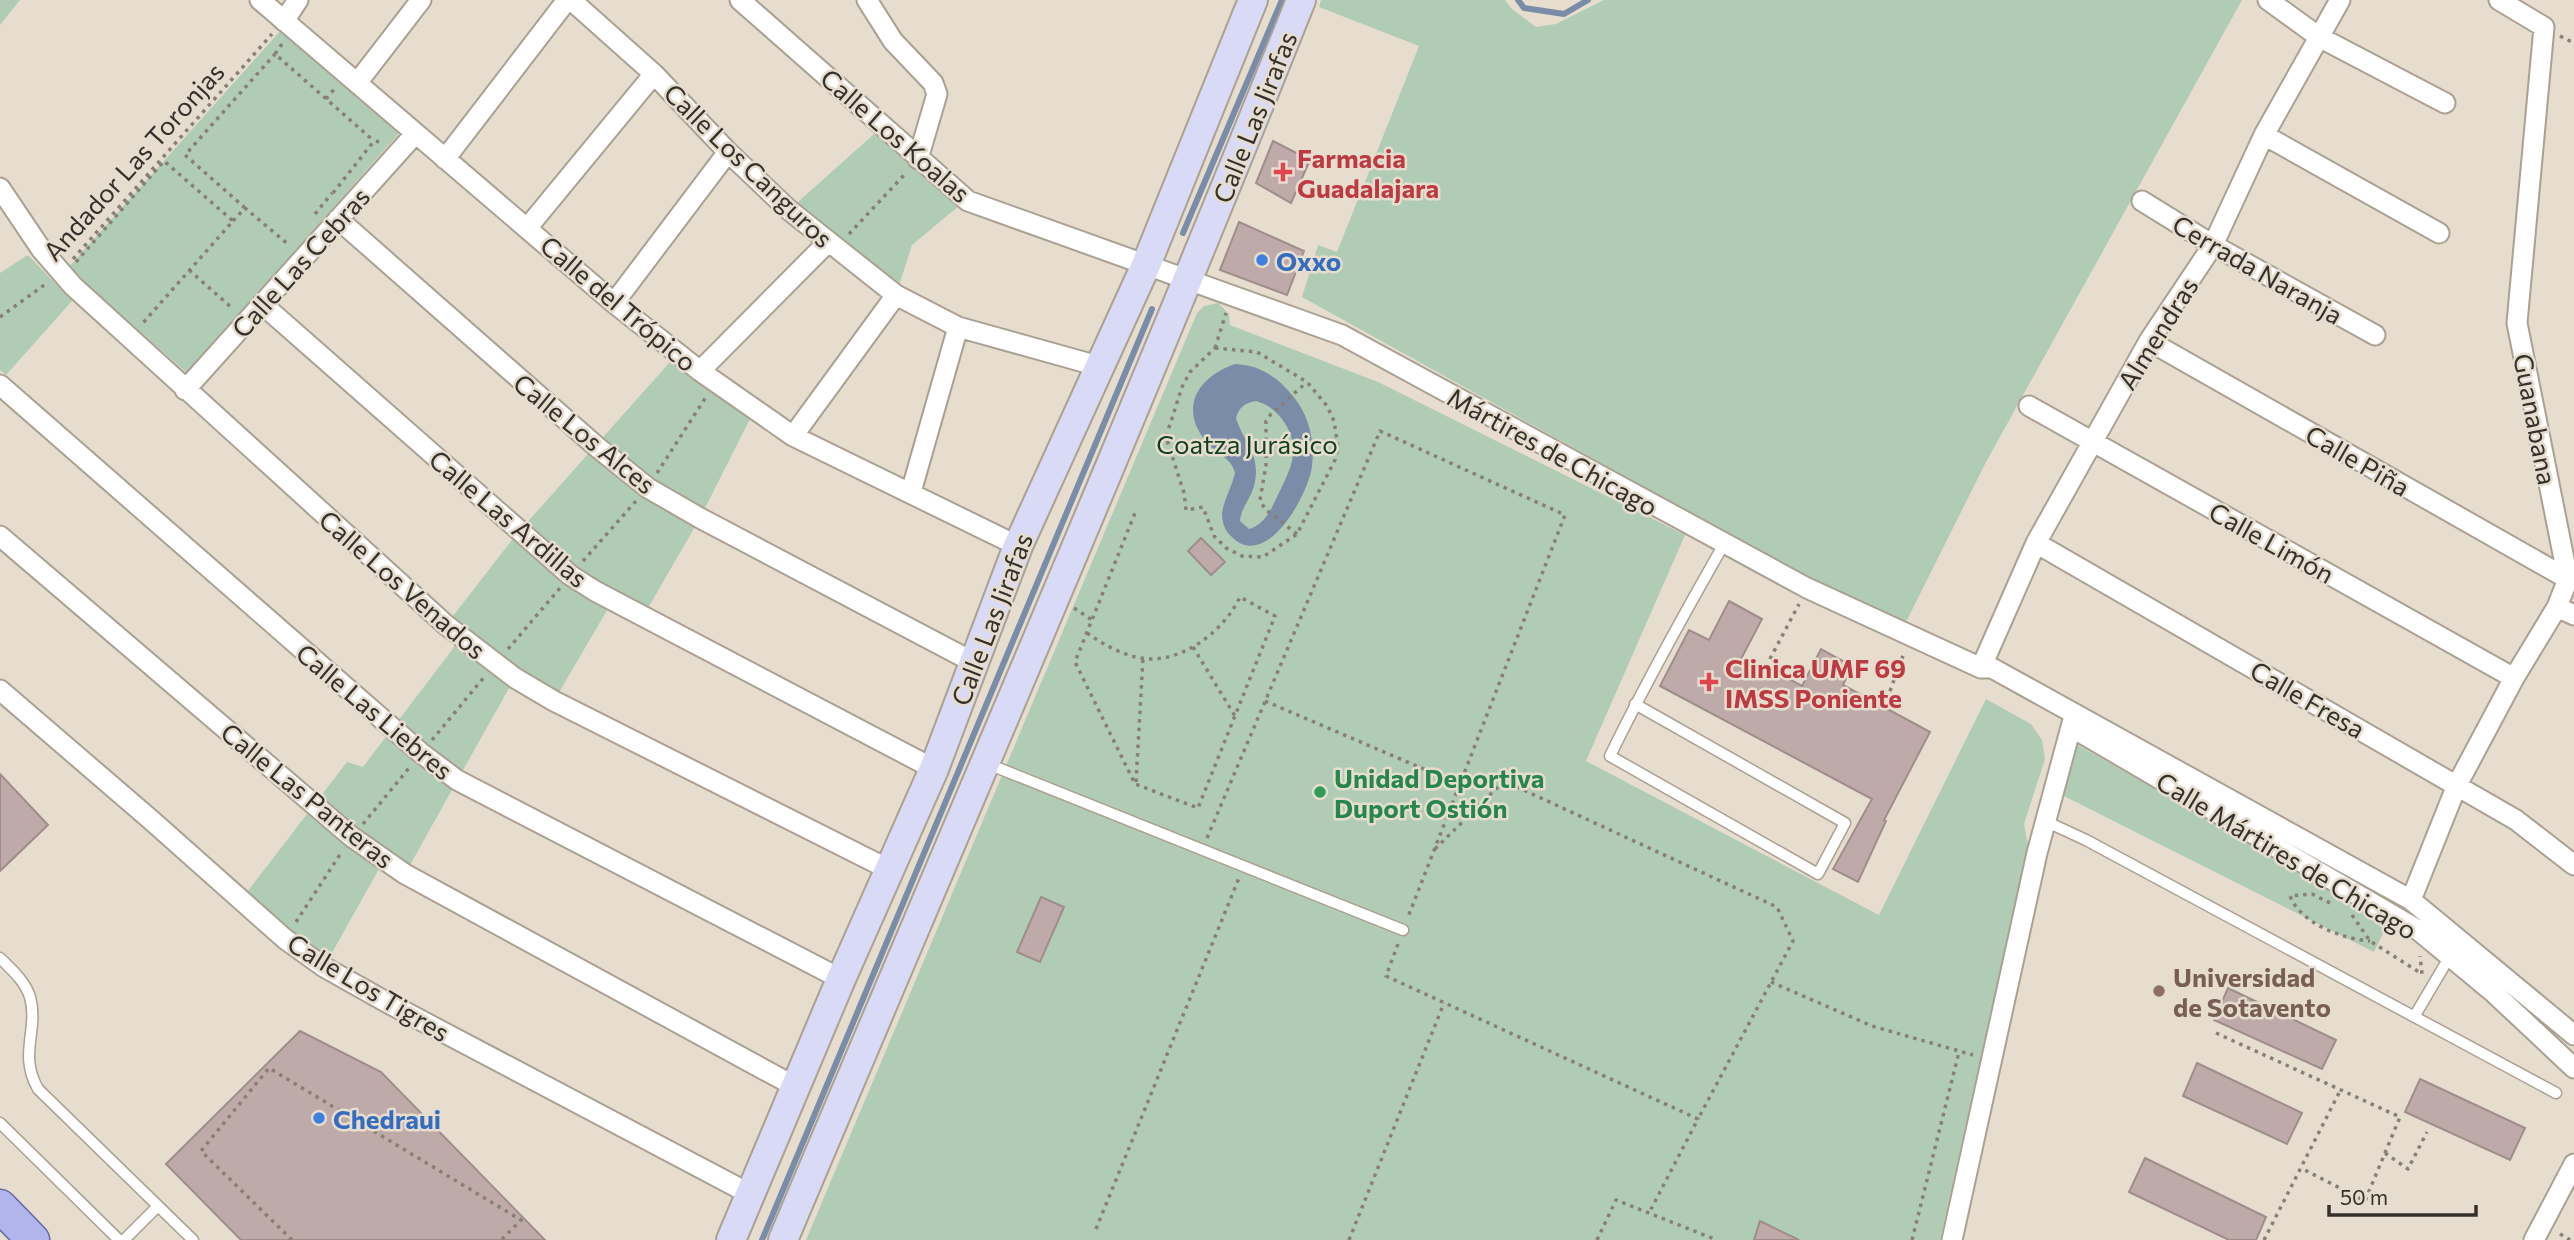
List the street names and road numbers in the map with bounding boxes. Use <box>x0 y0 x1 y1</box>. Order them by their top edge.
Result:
street label: Calle Las Jirafas <box>1206 27 1302 207</box>
street label: Andador Las Toronjas <box>36 56 230 266</box>
street label: Calle Los Koalas <box>815 62 977 208</box>
street label: Calle Los Canguros <box>658 77 840 253</box>
street label: Calle Las Cebras <box>225 181 375 343</box>
street label: Cerrada Naranja <box>2167 208 2349 330</box>
street label: Calle del Trópico <box>535 229 703 377</box>
street label: Almendras <box>2110 271 2204 395</box>
street label: Guanabana <box>2508 351 2564 487</box>
street label: Calle Los Alces <box>508 366 662 500</box>
street label: Mártires de Chicago <box>1443 380 1663 522</box>
street label: Calle Piña <box>2301 418 2415 502</box>
street label: Calle Las Ardillas <box>424 443 594 593</box>
street label: Calle Limón <box>2204 495 2340 589</box>
street label: Calle Los Venados <box>313 503 493 665</box>
street label: Calle Las Jirafas <box>944 528 1038 710</box>
street label: Calle Las Liebres <box>290 637 460 785</box>
street label: Calle Fresa <box>2245 654 2371 744</box>
street label: Calle Las Panteras <box>215 716 401 874</box>
street label: Calle Mártires de Chicago <box>2151 765 2423 945</box>
street label: Calle Los Tigres <box>282 927 456 1047</box>

